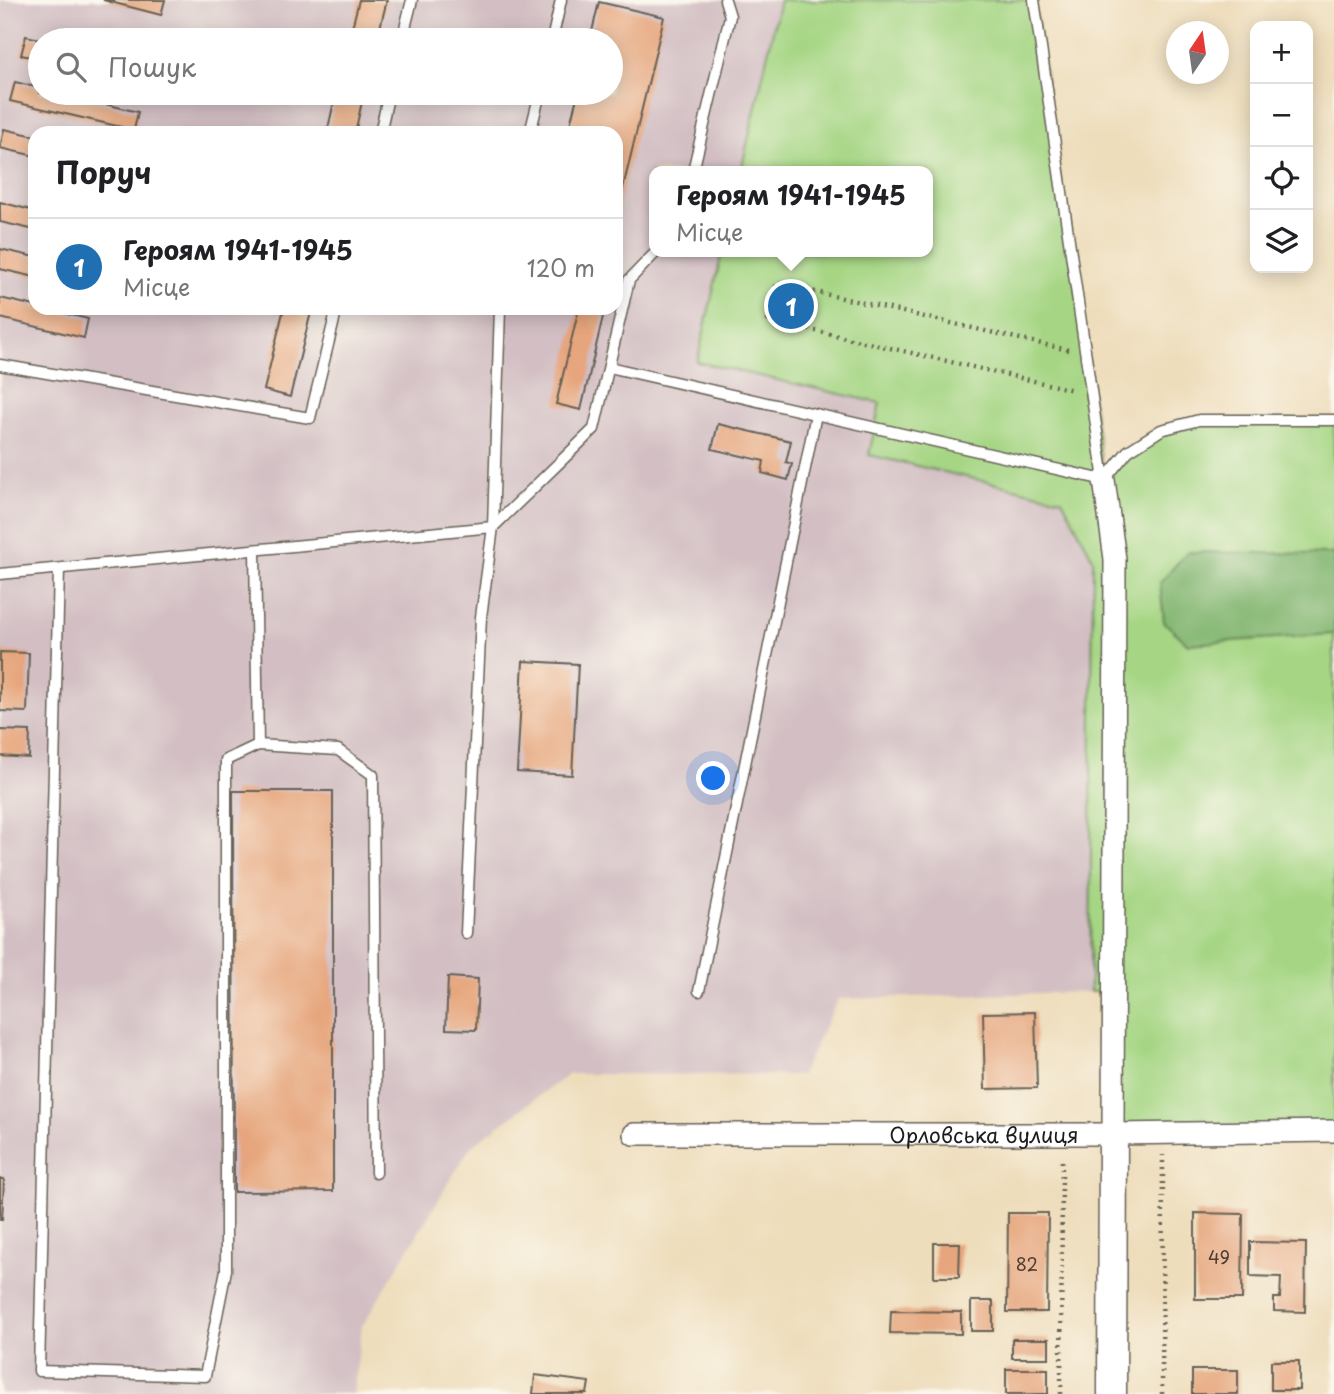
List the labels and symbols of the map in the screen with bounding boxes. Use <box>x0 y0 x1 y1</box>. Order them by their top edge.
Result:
north arrow <box>1166 21 1229 84</box>
pin: 1 <box>768 280 814 332</box>
your location <box>696 761 730 795</box>
street label: Орловська вулиця <box>889 1118 1079 1150</box>
house number: 49 <box>1208 1243 1230 1270</box>
house number: 82 <box>1016 1250 1038 1277</box>

